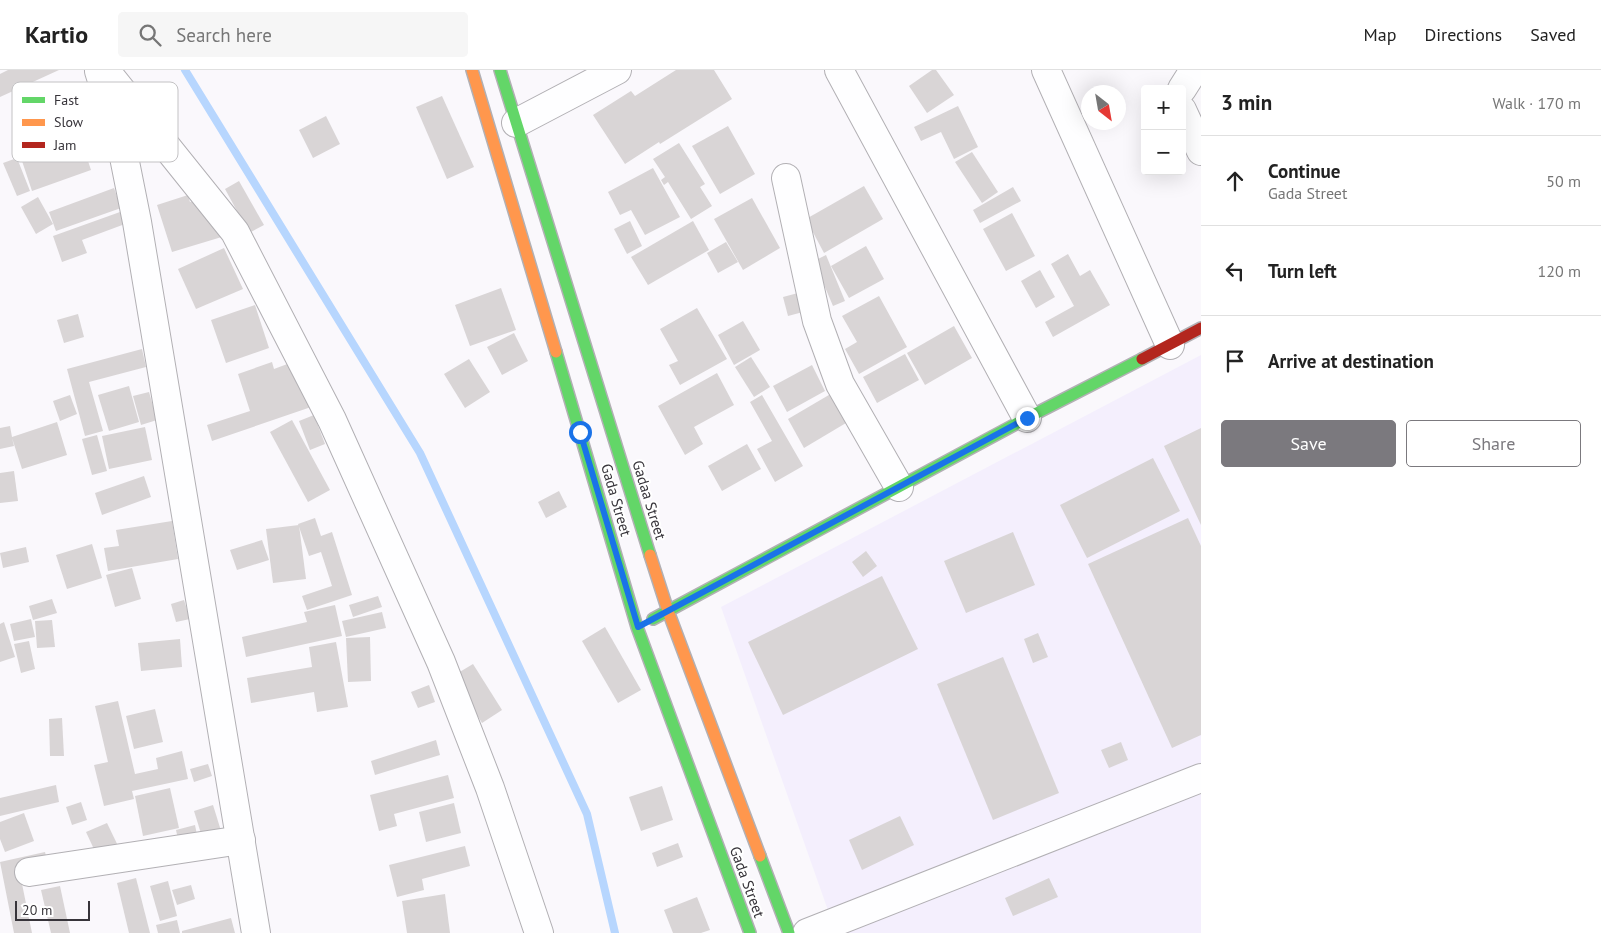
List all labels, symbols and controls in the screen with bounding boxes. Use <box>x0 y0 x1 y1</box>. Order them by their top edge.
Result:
search box <box>118 12 468 57</box>
text: Kartio <box>25 19 88 50</box>
icon: search <box>136 21 164 49</box>
text: Search here <box>176 23 272 47</box>
text: Map <box>1364 23 1396 46</box>
text: Directions <box>1424 23 1502 46</box>
text: Saved <box>1530 23 1576 46</box>
legend <box>12 82 178 162</box>
north arrow <box>1081 85 1126 130</box>
map controls <box>1141 85 1186 175</box>
button: + <box>1141 85 1186 130</box>
text: 3 min <box>1221 89 1272 116</box>
text: Fast <box>54 91 79 109</box>
text: Walk · 170 m <box>1492 93 1581 113</box>
text: Slow <box>54 113 84 131</box>
button: − <box>1141 130 1186 175</box>
text: Jam <box>53 136 76 154</box>
text: Continue <box>1268 159 1340 183</box>
icon: ahead <box>1221 167 1249 195</box>
text: 50 m <box>1546 171 1581 191</box>
text: Gada Street <box>1268 183 1347 203</box>
icon: left <box>1221 257 1249 285</box>
text: Turn left <box>1268 259 1337 283</box>
text: 120 m <box>1538 261 1581 281</box>
icon: arrive <box>1221 347 1249 375</box>
text: Arrive at destination <box>1268 349 1434 373</box>
route end <box>1016 407 1039 430</box>
button: Save <box>1221 420 1396 467</box>
button: Share <box>1406 420 1581 467</box>
route start <box>569 421 592 444</box>
street label: Gadaa Street <box>628 458 671 542</box>
street label: Gada Street <box>597 461 636 538</box>
street label: Gada Street <box>726 844 769 920</box>
scale bar <box>15 898 90 921</box>
text: 20 m <box>22 901 52 919</box>

